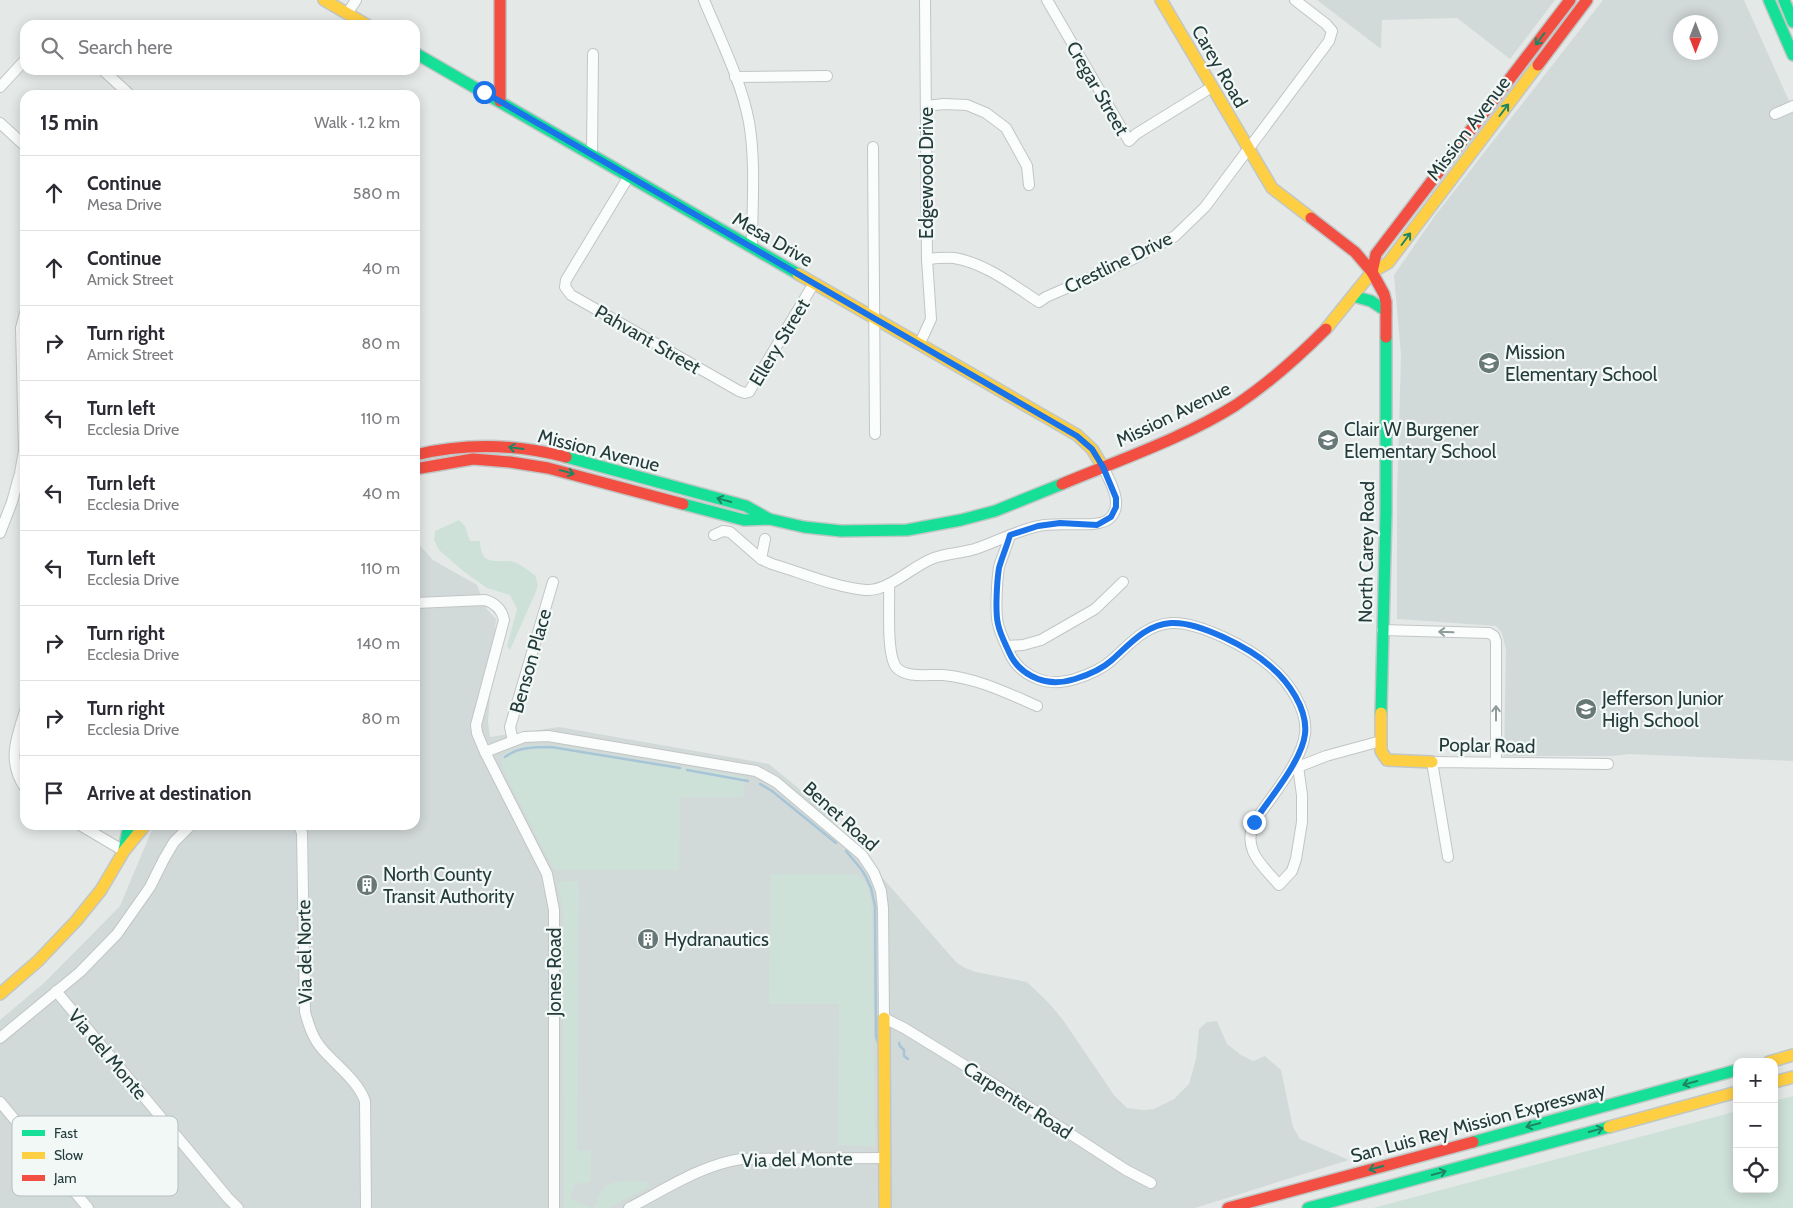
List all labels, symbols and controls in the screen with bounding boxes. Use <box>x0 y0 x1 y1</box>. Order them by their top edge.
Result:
north arrow <box>1673 15 1718 60</box>
search box <box>20 20 420 75</box>
street label: Carey Road <box>1187 21 1252 112</box>
one-way arrow <box>1535 32 1546 45</box>
icon: search <box>38 34 66 62</box>
text: Search here <box>78 36 172 59</box>
street label: Cregar Street <box>1061 37 1134 140</box>
street label: Mission Avenue <box>1422 71 1515 185</box>
route start <box>473 81 496 104</box>
one-way arrow <box>1499 103 1509 117</box>
street label: Edgewood Drive <box>915 107 938 239</box>
text: 15 min <box>40 110 99 135</box>
text: Walk · 1.2 km <box>314 113 400 132</box>
text: Continue <box>87 172 161 195</box>
icon: ahead <box>40 179 68 207</box>
text: 580 m <box>353 184 400 203</box>
text: Mesa Drive <box>87 195 162 214</box>
street label: Mesa Drive <box>729 207 817 272</box>
street label: Crestline Drive <box>1061 226 1176 298</box>
one-way arrow <box>1401 232 1411 246</box>
text: Continue <box>87 247 161 270</box>
icon: ahead <box>40 254 68 282</box>
text: 40 m <box>362 259 400 278</box>
text: Amick Street <box>87 270 173 289</box>
street label: Ellery Street <box>744 294 815 390</box>
street label: Pahvant Street <box>591 300 705 379</box>
text: Turn right <box>87 322 165 345</box>
icon: right <box>40 329 68 357</box>
text: 80 m <box>362 334 400 353</box>
place label: Mission Elementary School <box>1505 341 1658 386</box>
text: Amick Street <box>87 345 173 364</box>
school or university icon: Mission Elementary School <box>1477 351 1501 375</box>
street label: Mission Avenue <box>1112 377 1235 452</box>
text: Turn left <box>87 397 155 420</box>
icon: left <box>40 404 68 432</box>
text: 110 m <box>361 409 400 428</box>
place label: Clair W Burgener Elementary School <box>1344 418 1497 463</box>
text: Ecclesia Drive <box>87 420 179 439</box>
street label: Mission Avenue <box>536 424 662 477</box>
school or university icon: Clair W Burgener Elementary School <box>1316 428 1340 452</box>
one-way arrow <box>508 443 524 453</box>
one-way arrow <box>558 468 574 478</box>
text: Turn left <box>87 472 155 495</box>
icon: left <box>40 479 68 507</box>
street label: North Carey Road <box>1354 481 1379 623</box>
text: 40 m <box>362 484 400 503</box>
text: Ecclesia Drive <box>87 495 179 514</box>
one-way arrow <box>717 495 733 504</box>
text: Turn left <box>87 547 155 570</box>
icon: left <box>40 554 68 582</box>
text: 110 m <box>361 559 400 578</box>
text: Ecclesia Drive <box>87 570 179 589</box>
street label: Benson Place <box>505 606 556 716</box>
text: Turn right <box>87 622 165 645</box>
one-way arrow <box>1438 627 1454 636</box>
icon: right <box>40 629 68 657</box>
text: 140 m <box>357 634 400 653</box>
text: Ecclesia Drive <box>87 645 179 664</box>
place label: Jefferson Junior High School <box>1601 687 1723 732</box>
text: Turn right <box>87 697 165 720</box>
school or university icon: Jefferson Junior High School <box>1574 697 1598 721</box>
icon: right <box>40 704 68 732</box>
one-way arrow <box>1491 706 1501 722</box>
text: 80 m <box>362 709 400 728</box>
text: Ecclesia Drive <box>87 720 179 739</box>
street label: Poplar Road <box>1438 733 1536 758</box>
street label: Benet Road <box>798 777 883 856</box>
icon: arrive <box>40 779 68 807</box>
text: Arrive at destination <box>87 782 251 805</box>
route end <box>1243 811 1266 834</box>
place label: North County Transit Authority <box>383 863 515 908</box>
building icon: North County Transit Authority <box>355 873 379 897</box>
street label: Via del Norte <box>292 899 317 1004</box>
building icon: Hydranautics <box>636 927 660 951</box>
street label: Jones Road <box>543 928 566 1017</box>
place label: Hydranautics <box>664 928 769 951</box>
street label: Via del Monte <box>63 1004 152 1104</box>
street label: Carpenter Road <box>959 1057 1076 1144</box>
map controls <box>1733 1058 1778 1193</box>
button: + <box>1733 1058 1778 1103</box>
street label: San Luis Rey Mission Expressway <box>1348 1077 1608 1168</box>
one-way arrow <box>1682 1079 1698 1088</box>
button: − <box>1733 1103 1778 1148</box>
legend <box>12 1116 178 1196</box>
one-way arrow <box>1525 1121 1541 1131</box>
text: Fast <box>54 1124 78 1142</box>
one-way arrow <box>1588 1125 1604 1135</box>
text: Slow <box>54 1146 83 1164</box>
street label: Via del Monte <box>741 1147 853 1172</box>
button: locate <box>1733 1148 1778 1193</box>
one-way arrow <box>1368 1164 1384 1173</box>
one-way arrow <box>1431 1167 1447 1177</box>
text: Jam <box>53 1169 76 1187</box>

